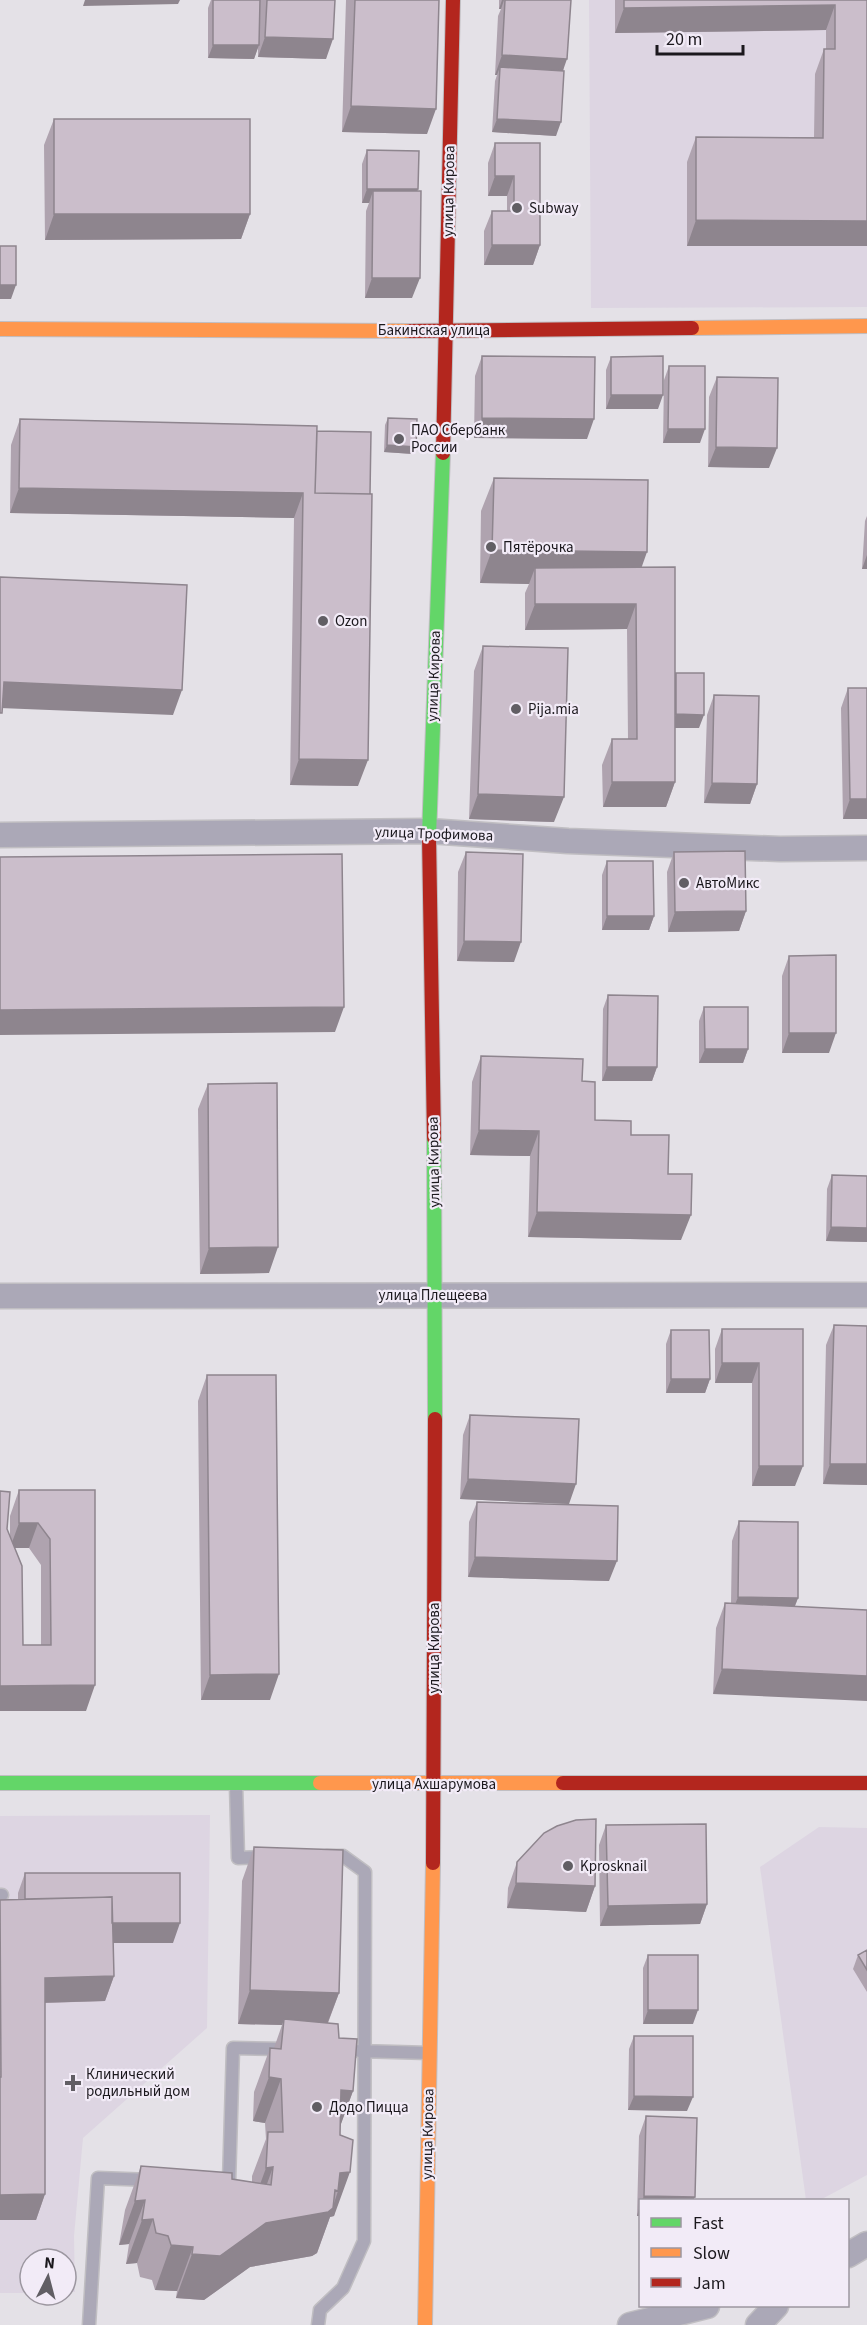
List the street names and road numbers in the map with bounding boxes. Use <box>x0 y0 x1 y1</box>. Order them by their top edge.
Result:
street label: улица Кирова <box>438 145 460 237</box>
street label: Бакинская улица <box>378 320 490 341</box>
street label: улица Кирова <box>422 630 446 722</box>
street label: улица Трофимова <box>374 821 494 847</box>
street label: улица Кирова <box>423 1116 445 1208</box>
street label: улица Плещеева <box>379 1285 487 1306</box>
street label: улица Кирова <box>424 1602 445 1694</box>
street label: улица Ахшарумова <box>372 1774 496 1795</box>
street label: улица Кирова <box>417 2088 439 2180</box>

